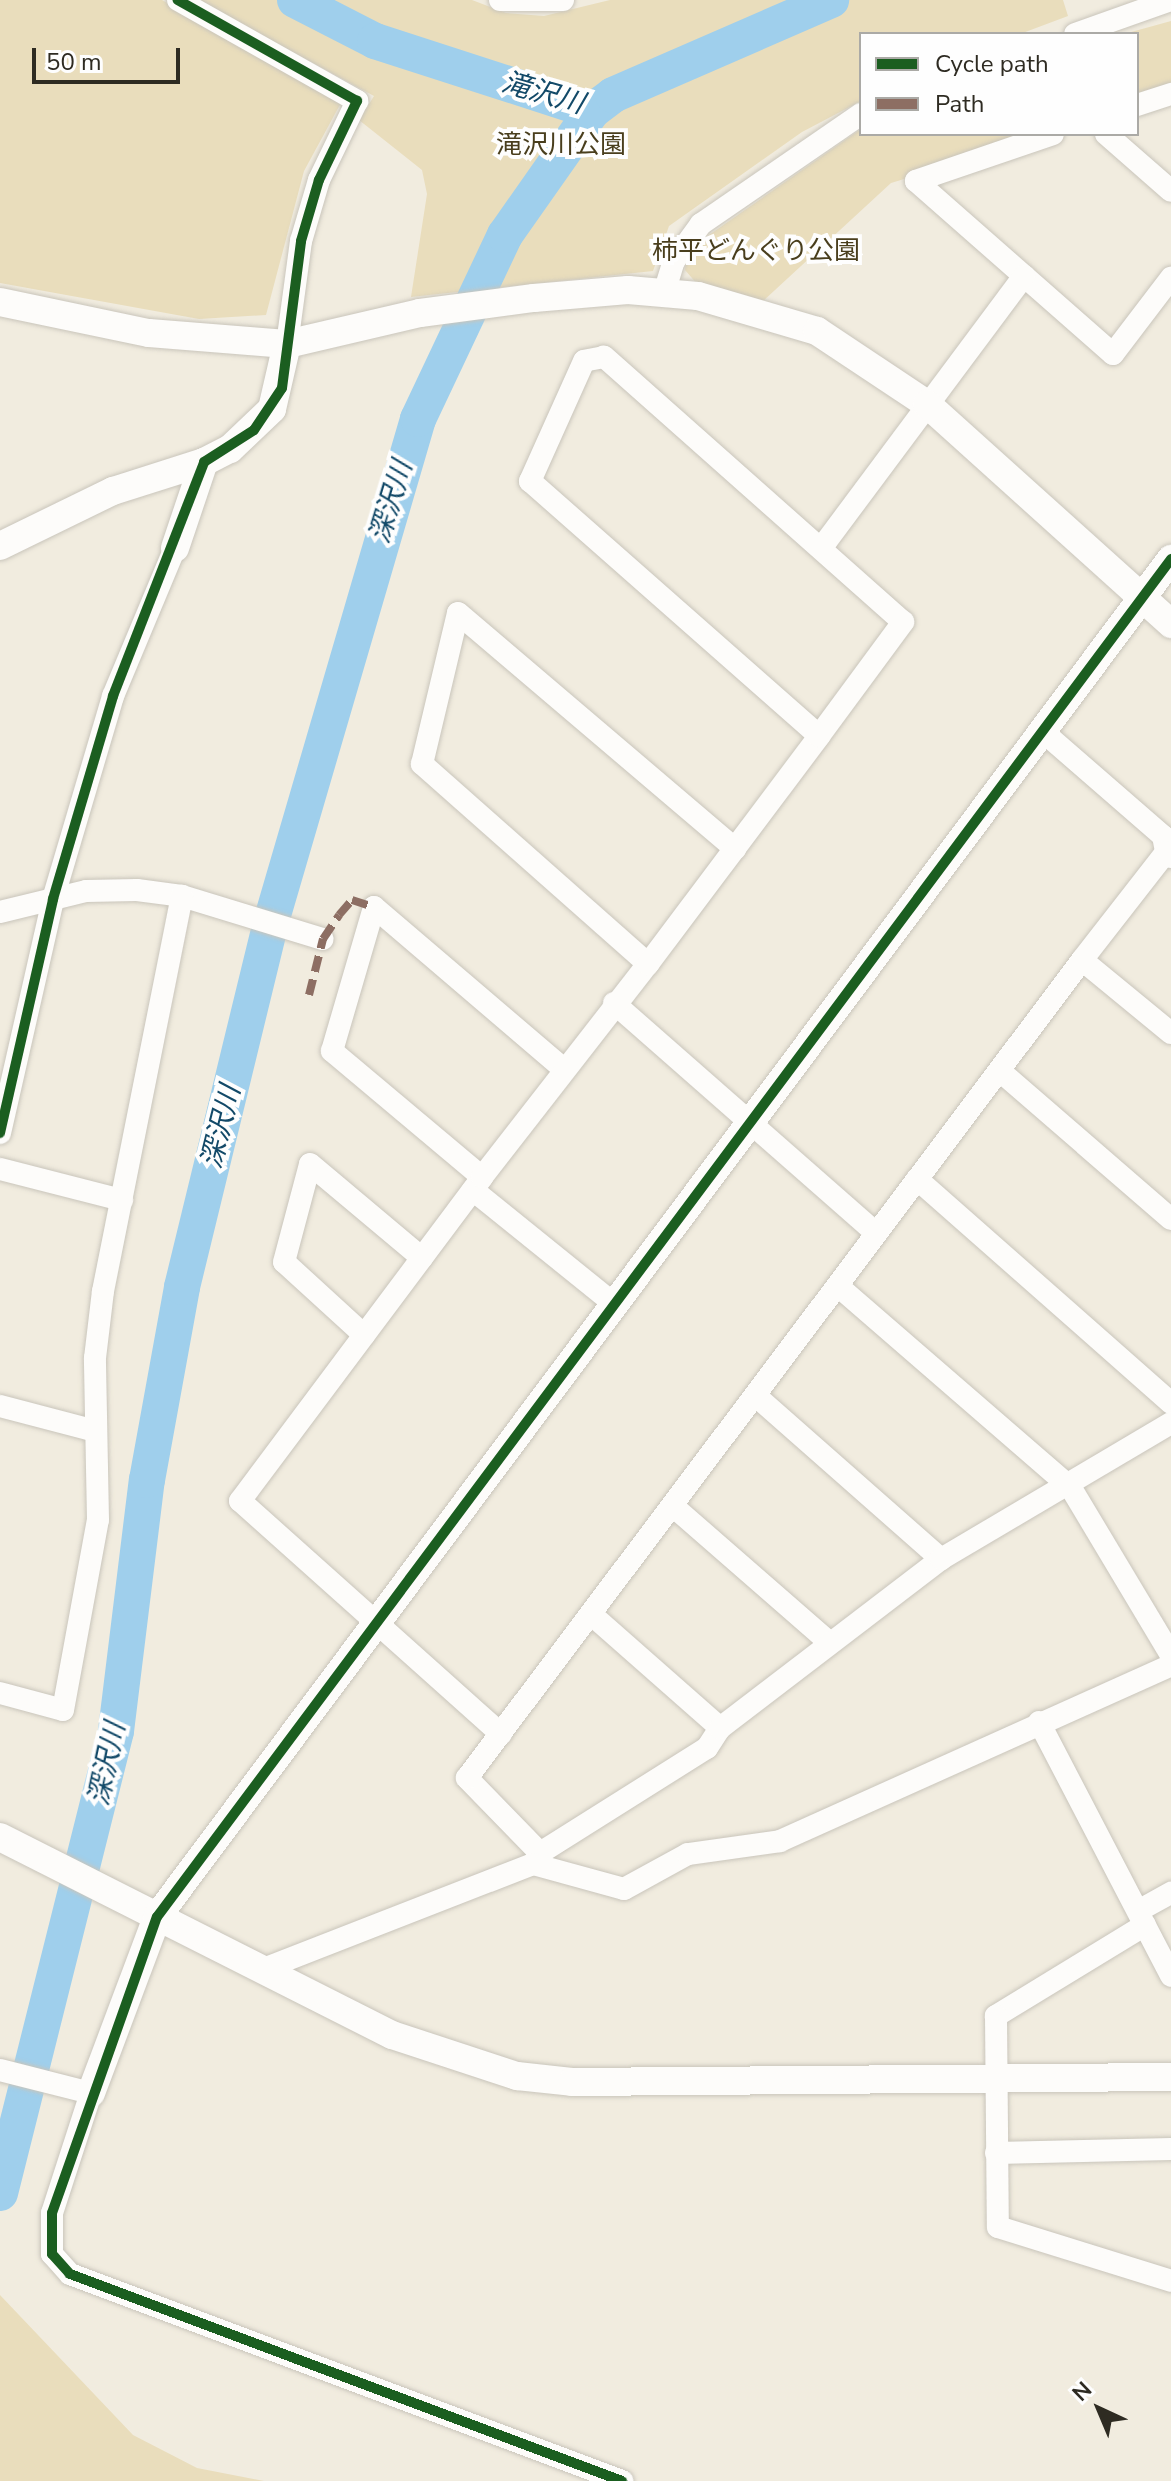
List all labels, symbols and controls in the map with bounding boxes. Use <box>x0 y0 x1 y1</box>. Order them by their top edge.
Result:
scale bar <box>36 32 184 82</box>
legend <box>859 32 1139 136</box>
text: 50 m <box>46 46 102 78</box>
text: Cycle path <box>935 48 1049 80</box>
water label: 滝沢川 <box>498 65 588 121</box>
text: Path <box>935 88 984 120</box>
park label: 滝沢川公園 <box>496 129 626 161</box>
park label: 柿平どんぐり公園 <box>652 235 860 267</box>
water label: 深沢川 <box>363 457 419 547</box>
water label: 深沢川 <box>195 1082 247 1172</box>
water label: 深沢川 <box>82 1719 132 1809</box>
north arrow <box>1059 2369 1139 2449</box>
text: N <box>1066 2375 1099 2408</box>

